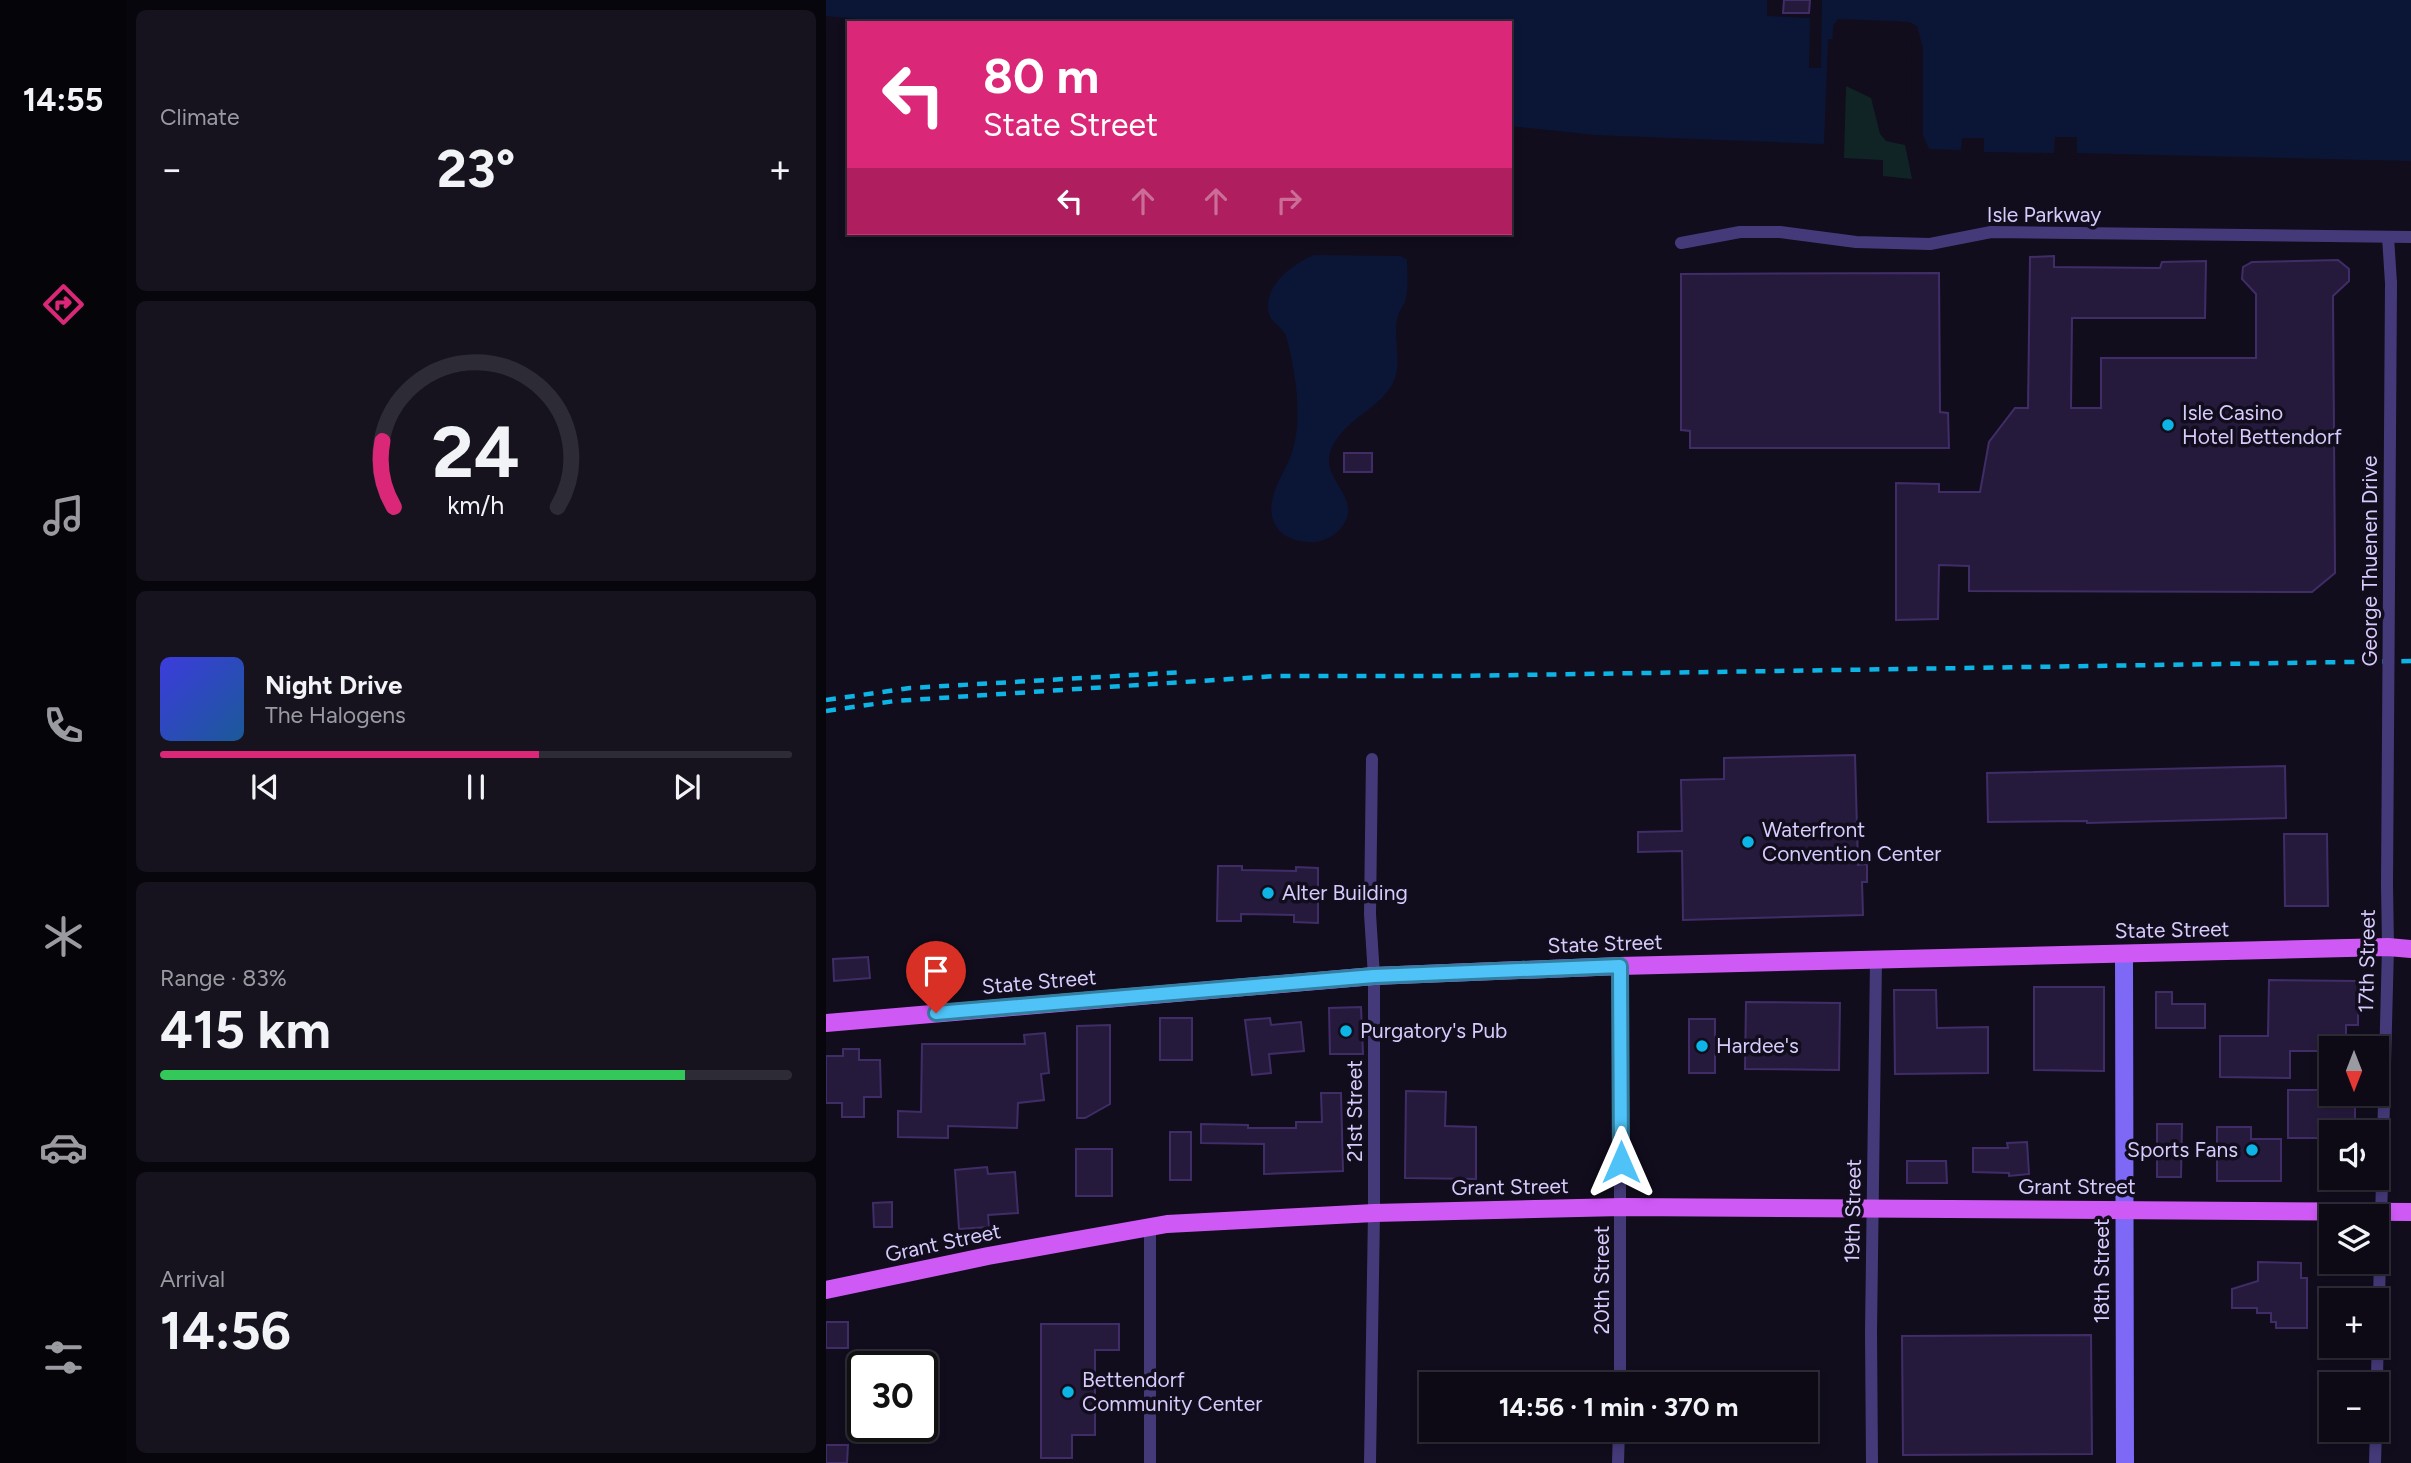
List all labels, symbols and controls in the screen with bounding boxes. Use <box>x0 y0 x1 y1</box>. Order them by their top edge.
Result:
text: 80 m <box>983 46 1099 105</box>
icon: left <box>868 49 959 140</box>
text: 14:55 <box>23 81 103 119</box>
text: Climate <box>160 103 239 131</box>
text: State Street <box>983 106 1158 144</box>
text: 23° <box>437 138 515 200</box>
text: − <box>160 146 184 192</box>
text: + <box>768 146 792 192</box>
icon: left <box>1051 182 1089 220</box>
icon: ahead <box>1124 182 1162 220</box>
icon: ahead <box>1197 182 1235 220</box>
icon: right <box>1270 182 1308 220</box>
street label: Isle Parkway <box>1987 202 2101 227</box>
icon: directions <box>39 280 88 329</box>
place label: Isle Casino Hotel Bettendorf <box>2182 400 2342 449</box>
text: 24 <box>432 408 520 495</box>
marker: Isle Casino Hotel Bettendorf <box>2160 417 2176 433</box>
street label: George Thuenen Drive <box>2357 456 2382 666</box>
text: km/h <box>447 490 505 520</box>
icon: music <box>39 491 88 540</box>
text: Night Drive <box>265 669 402 701</box>
icon: phone <box>39 701 88 750</box>
text: The Halogens <box>265 701 406 729</box>
icon: previous <box>246 768 284 806</box>
icon: pause <box>457 768 495 806</box>
icon: next <box>668 768 706 806</box>
place label: Waterfront Convention Center <box>1762 817 1941 866</box>
marker: Waterfront Convention Center <box>1740 834 1756 850</box>
place label: Alter Building <box>1282 880 1408 905</box>
marker: Alter Building <box>1260 885 1276 901</box>
street label: 17th Street <box>2353 909 2380 1013</box>
icon: climate <box>39 912 88 961</box>
street label: State Street <box>2114 916 2230 943</box>
street label: State Street <box>1547 929 1663 958</box>
pin <box>906 941 966 1013</box>
icon: arrive <box>917 952 955 990</box>
text: Range · 83% <box>160 964 287 992</box>
street label: State Street <box>981 964 1097 999</box>
text: 415 km <box>160 999 331 1061</box>
place label: Purgatory's Pub <box>1360 1018 1507 1043</box>
marker: Purgatory's Pub <box>1338 1023 1354 1039</box>
place label: Hardee's <box>1716 1033 1799 1058</box>
north arrow <box>2319 1036 2389 1106</box>
map controls <box>2319 1036 2389 1442</box>
marker: Hardee's <box>1694 1038 1710 1054</box>
street label: 21st Street <box>1342 1060 1367 1162</box>
button: sound <box>2319 1120 2389 1190</box>
icon: car <box>39 1123 88 1172</box>
position arrow <box>1584 1125 1658 1199</box>
place label: Sports Fans <box>2127 1137 2238 1162</box>
marker: Sports Fans <box>2244 1142 2260 1158</box>
street label: 19th Street <box>1839 1159 1866 1263</box>
street label: Grant Street <box>1451 1173 1569 1200</box>
street label: Grant Street <box>2018 1174 2136 1199</box>
button: layers <box>2319 1204 2389 1274</box>
street label: Grant Street <box>883 1218 1003 1267</box>
street label: 18th Street <box>2089 1218 2114 1324</box>
street label: 20th Street <box>1589 1226 1614 1334</box>
text: Arrival <box>160 1265 225 1293</box>
button: + <box>2319 1288 2389 1358</box>
text: 14:56 <box>160 1300 291 1362</box>
icon: filters <box>39 1333 88 1382</box>
speed limit sign: 30 <box>847 1351 938 1442</box>
place label: Bettendorf Community Center <box>1082 1367 1262 1416</box>
button: − <box>2319 1372 2389 1442</box>
marker: Bettendorf Community Center <box>1060 1384 1076 1400</box>
text: 14:56 · 1 min · 370 m <box>1499 1391 1738 1423</box>

